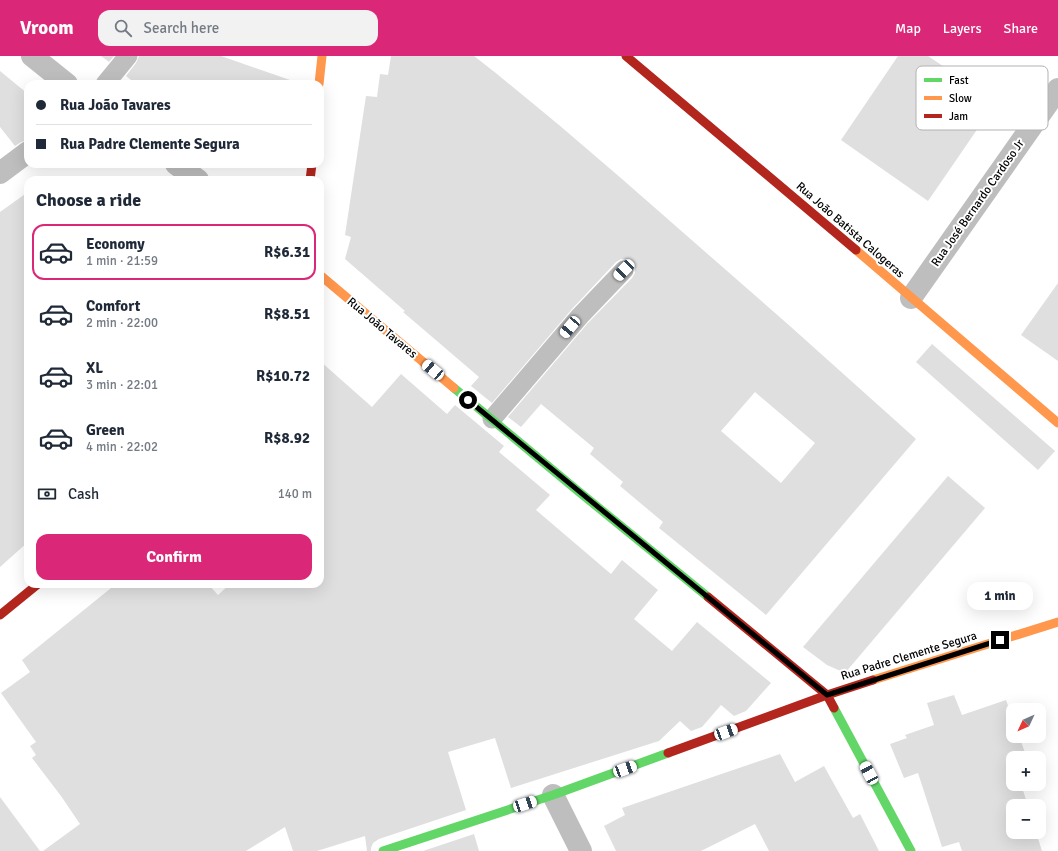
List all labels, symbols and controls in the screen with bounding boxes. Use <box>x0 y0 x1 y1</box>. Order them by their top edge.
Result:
search box <box>98 10 378 46</box>
text: Vroom <box>20 16 74 40</box>
icon: search <box>112 17 134 39</box>
text: Search here <box>144 19 219 37</box>
text: Map <box>895 20 921 37</box>
text: Layers <box>943 20 982 37</box>
text: Share <box>1004 20 1038 37</box>
legend <box>916 66 1048 130</box>
text: Fast <box>949 74 969 87</box>
text: Slow <box>949 92 972 105</box>
text: Rua João Tavares <box>60 96 171 114</box>
text: Jam <box>949 110 968 123</box>
text: Rua Padre Clemente Segura <box>60 135 240 153</box>
street label: Rua José Bernardo Cardoso Jr <box>928 136 1028 269</box>
street label: Rua João Batista Calogeras <box>793 179 907 281</box>
text: Choose a ride <box>36 189 141 211</box>
icon: car <box>38 234 74 270</box>
text: Economy <box>86 235 145 253</box>
text: R$6.31 <box>264 243 310 261</box>
text: 1 min · 21:59 <box>86 253 158 269</box>
car <box>611 257 637 283</box>
street label: Rua João Tavares <box>344 294 420 362</box>
icon: car <box>38 296 74 332</box>
text: Comfort <box>86 297 140 315</box>
text: R$8.51 <box>264 305 310 323</box>
car <box>558 314 582 340</box>
text: 2 min · 22:00 <box>86 315 158 331</box>
icon: car <box>38 358 74 394</box>
car <box>420 358 446 382</box>
text: XL <box>86 359 103 377</box>
text: R$10.72 <box>256 367 310 385</box>
text: 3 min · 22:01 <box>86 377 158 393</box>
route start <box>459 391 477 409</box>
icon: car <box>38 420 74 456</box>
text: Green <box>86 421 125 439</box>
text: R$8.92 <box>264 429 310 447</box>
text: 4 min · 22:02 <box>86 439 158 455</box>
icon: cash <box>36 483 58 505</box>
text: Cash <box>68 485 99 503</box>
text: 140 m <box>278 486 312 502</box>
button: Confirm <box>36 534 312 580</box>
callout: 1 min <box>967 582 1033 610</box>
text: 1 min <box>984 588 1016 604</box>
street label: Rua Padre Clemente Segura <box>839 628 979 684</box>
route end <box>991 631 1009 649</box>
north arrow <box>1006 703 1046 743</box>
map controls <box>1006 703 1046 839</box>
car <box>713 722 739 742</box>
button: + <box>1006 751 1046 791</box>
car <box>612 759 638 779</box>
car <box>858 760 880 786</box>
car <box>512 795 538 813</box>
button: − <box>1006 799 1046 839</box>

